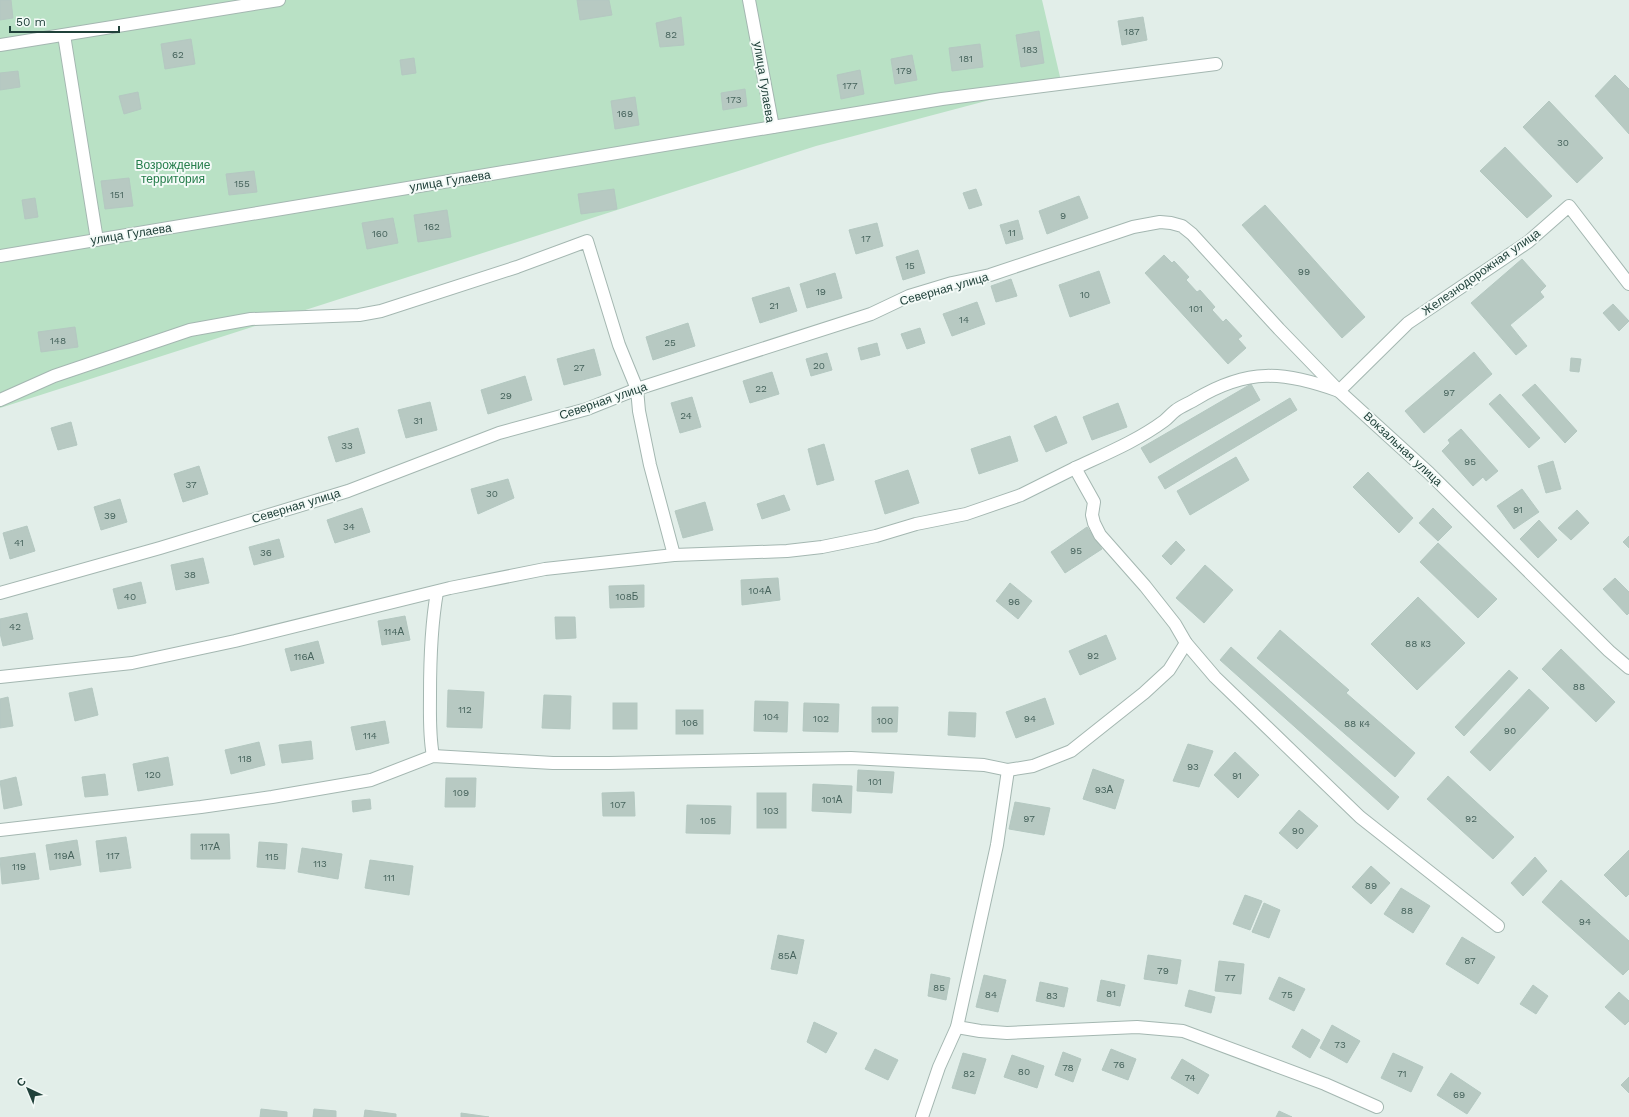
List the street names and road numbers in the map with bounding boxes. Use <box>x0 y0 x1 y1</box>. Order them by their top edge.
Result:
street label: улица Гулаева <box>751 41 777 124</box>
street label: улица Гулаева <box>409 168 492 194</box>
street label: улица Гулаева <box>90 221 173 247</box>
street label: Железнодорожная улица <box>1419 226 1543 318</box>
street label: Северная улица <box>898 270 990 308</box>
street label: Северная улица <box>557 379 649 423</box>
street label: Вокзальная улица <box>1361 409 1445 489</box>
street label: Северная улица <box>250 486 342 526</box>

